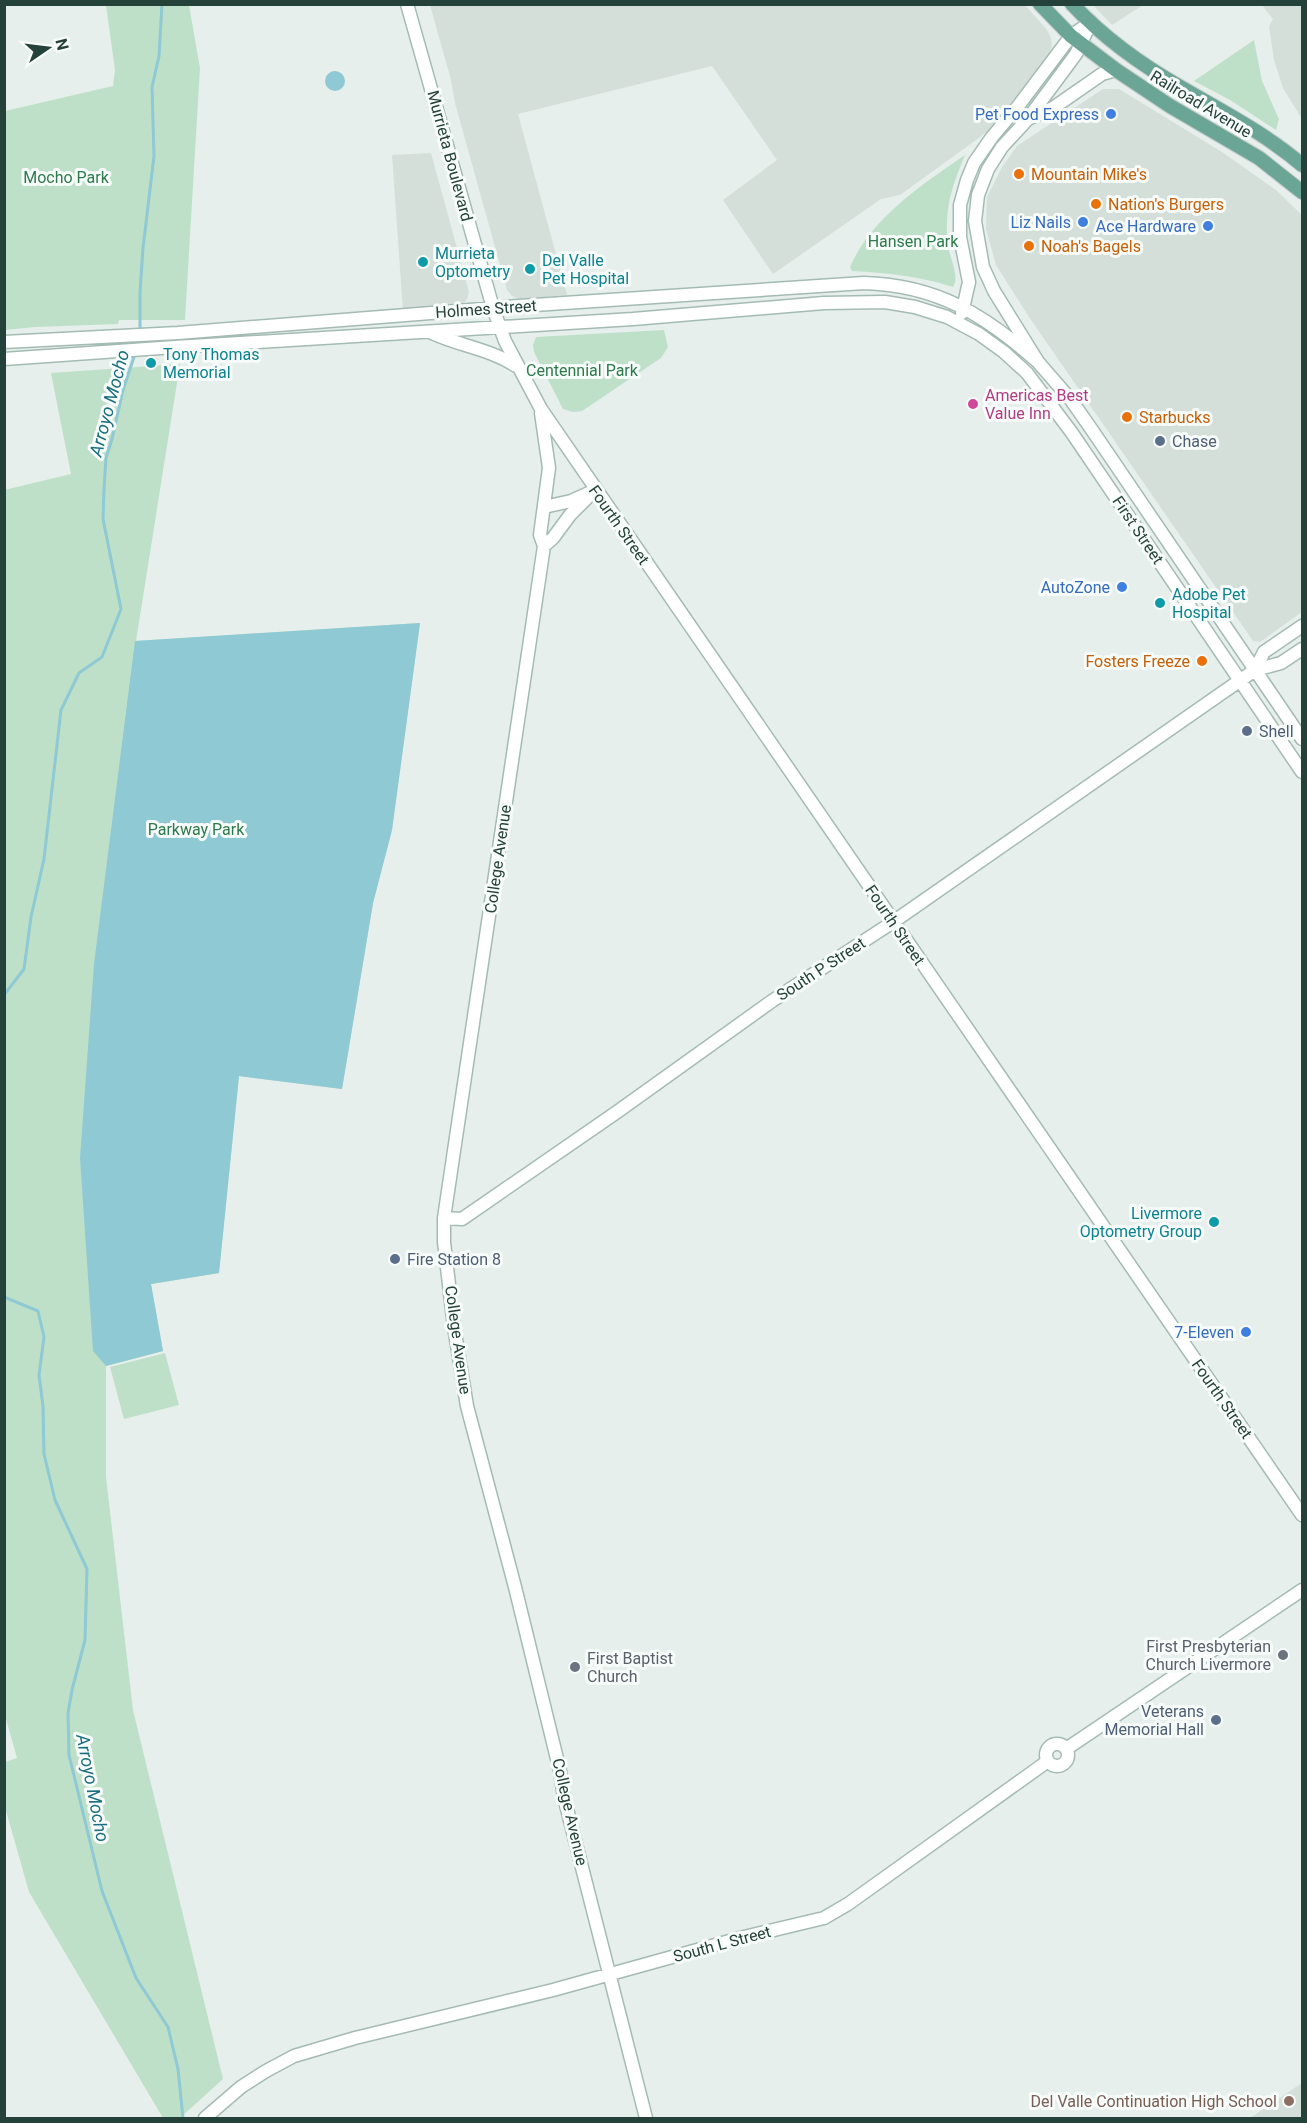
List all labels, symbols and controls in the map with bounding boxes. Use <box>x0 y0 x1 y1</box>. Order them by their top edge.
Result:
north arrow <box>18 18 78 78</box>
text: N <box>51 37 73 52</box>
street label: Railroad Avenue <box>1147 66 1255 142</box>
street label: Murrieta Boulevard <box>423 88 477 224</box>
place label: Pet Food Express <box>975 105 1099 124</box>
marker: Pet Food Express <box>1104 107 1118 121</box>
place label: Mountain Mike's <box>1031 165 1147 184</box>
marker: Mountain Mike's <box>1012 167 1026 181</box>
park label: Mocho Park <box>23 168 110 187</box>
place label: Nation's Burgers <box>1108 195 1224 214</box>
marker: Nation's Burgers <box>1089 197 1103 211</box>
place label: Liz Nails <box>1010 213 1071 232</box>
marker: Liz Nails <box>1076 215 1090 229</box>
place label: Ace Hardware <box>1096 217 1196 236</box>
marker: Ace Hardware <box>1201 219 1215 233</box>
park label: Hansen Park <box>868 232 959 251</box>
place label: Noah's Bagels <box>1041 237 1141 256</box>
marker: Noah's Bagels <box>1022 239 1036 253</box>
place label: Murrieta Optometry <box>435 244 511 281</box>
place label: Del Valle Pet Hospital <box>542 251 629 288</box>
marker: Murrieta Optometry <box>416 255 430 269</box>
marker: Del Valle Pet Hospital <box>523 262 537 276</box>
street label: Holmes Street <box>435 296 537 322</box>
place label: Tony Thomas Memorial <box>163 345 259 382</box>
water label: Arroyo Mocho <box>84 347 133 459</box>
marker: Tony Thomas Memorial <box>144 356 158 370</box>
park label: Centennial Park <box>526 361 639 380</box>
place label: Americas Best Value Inn <box>985 386 1089 423</box>
marker: Americas Best Value Inn <box>966 397 980 411</box>
place label: Starbucks <box>1139 408 1210 427</box>
marker: Starbucks <box>1120 410 1134 424</box>
place label: Chase <box>1172 432 1217 451</box>
marker: Chase <box>1153 434 1167 448</box>
street label: Fourth Street <box>585 482 653 568</box>
street label: First Street <box>1108 492 1168 568</box>
place label: AutoZone <box>1041 578 1110 597</box>
marker: AutoZone <box>1115 580 1129 594</box>
place label: Adobe Pet Hospital <box>1172 585 1246 622</box>
marker: Adobe Pet Hospital <box>1153 596 1167 610</box>
place label: Fosters Freeze <box>1085 652 1190 671</box>
marker: Fosters Freeze <box>1195 654 1209 668</box>
place label: Shell <box>1259 722 1294 741</box>
marker: Shell <box>1240 724 1254 738</box>
street label: College Avenue <box>481 803 515 915</box>
park label: Parkway Park <box>148 820 245 839</box>
street label: Fourth Street <box>861 881 929 969</box>
street label: South P Street <box>773 933 869 1005</box>
place label: Livermore Optometry Group <box>1080 1204 1202 1241</box>
marker: Livermore Optometry Group <box>1207 1215 1221 1229</box>
place label: Fire Station 8 <box>407 1250 501 1269</box>
marker: Fire Station 8 <box>388 1252 402 1266</box>
street label: College Avenue <box>441 1284 475 1396</box>
place label: 7-Eleven <box>1174 1323 1234 1342</box>
marker: 7-Eleven <box>1239 1325 1253 1339</box>
street label: Fourth Street <box>1188 1356 1256 1442</box>
place label: First Presbyterian Church Livermore <box>1146 1637 1271 1674</box>
marker: First Presbyterian Church Livermore <box>1276 1648 1290 1662</box>
place label: First Baptist Church <box>587 1649 673 1686</box>
marker: First Baptist Church <box>568 1660 582 1674</box>
place label: Veterans Memorial Hall <box>1105 1702 1204 1739</box>
marker: Veterans Memorial Hall <box>1209 1713 1223 1727</box>
water label: Arroyo Mocho <box>72 1731 114 1844</box>
street label: College Avenue <box>548 1756 592 1868</box>
street label: South L Street <box>671 1922 773 1966</box>
place label: Del Valle Continuation High School <box>1031 2092 1277 2111</box>
marker: Del Valle Continuation High School <box>1282 2094 1296 2108</box>

